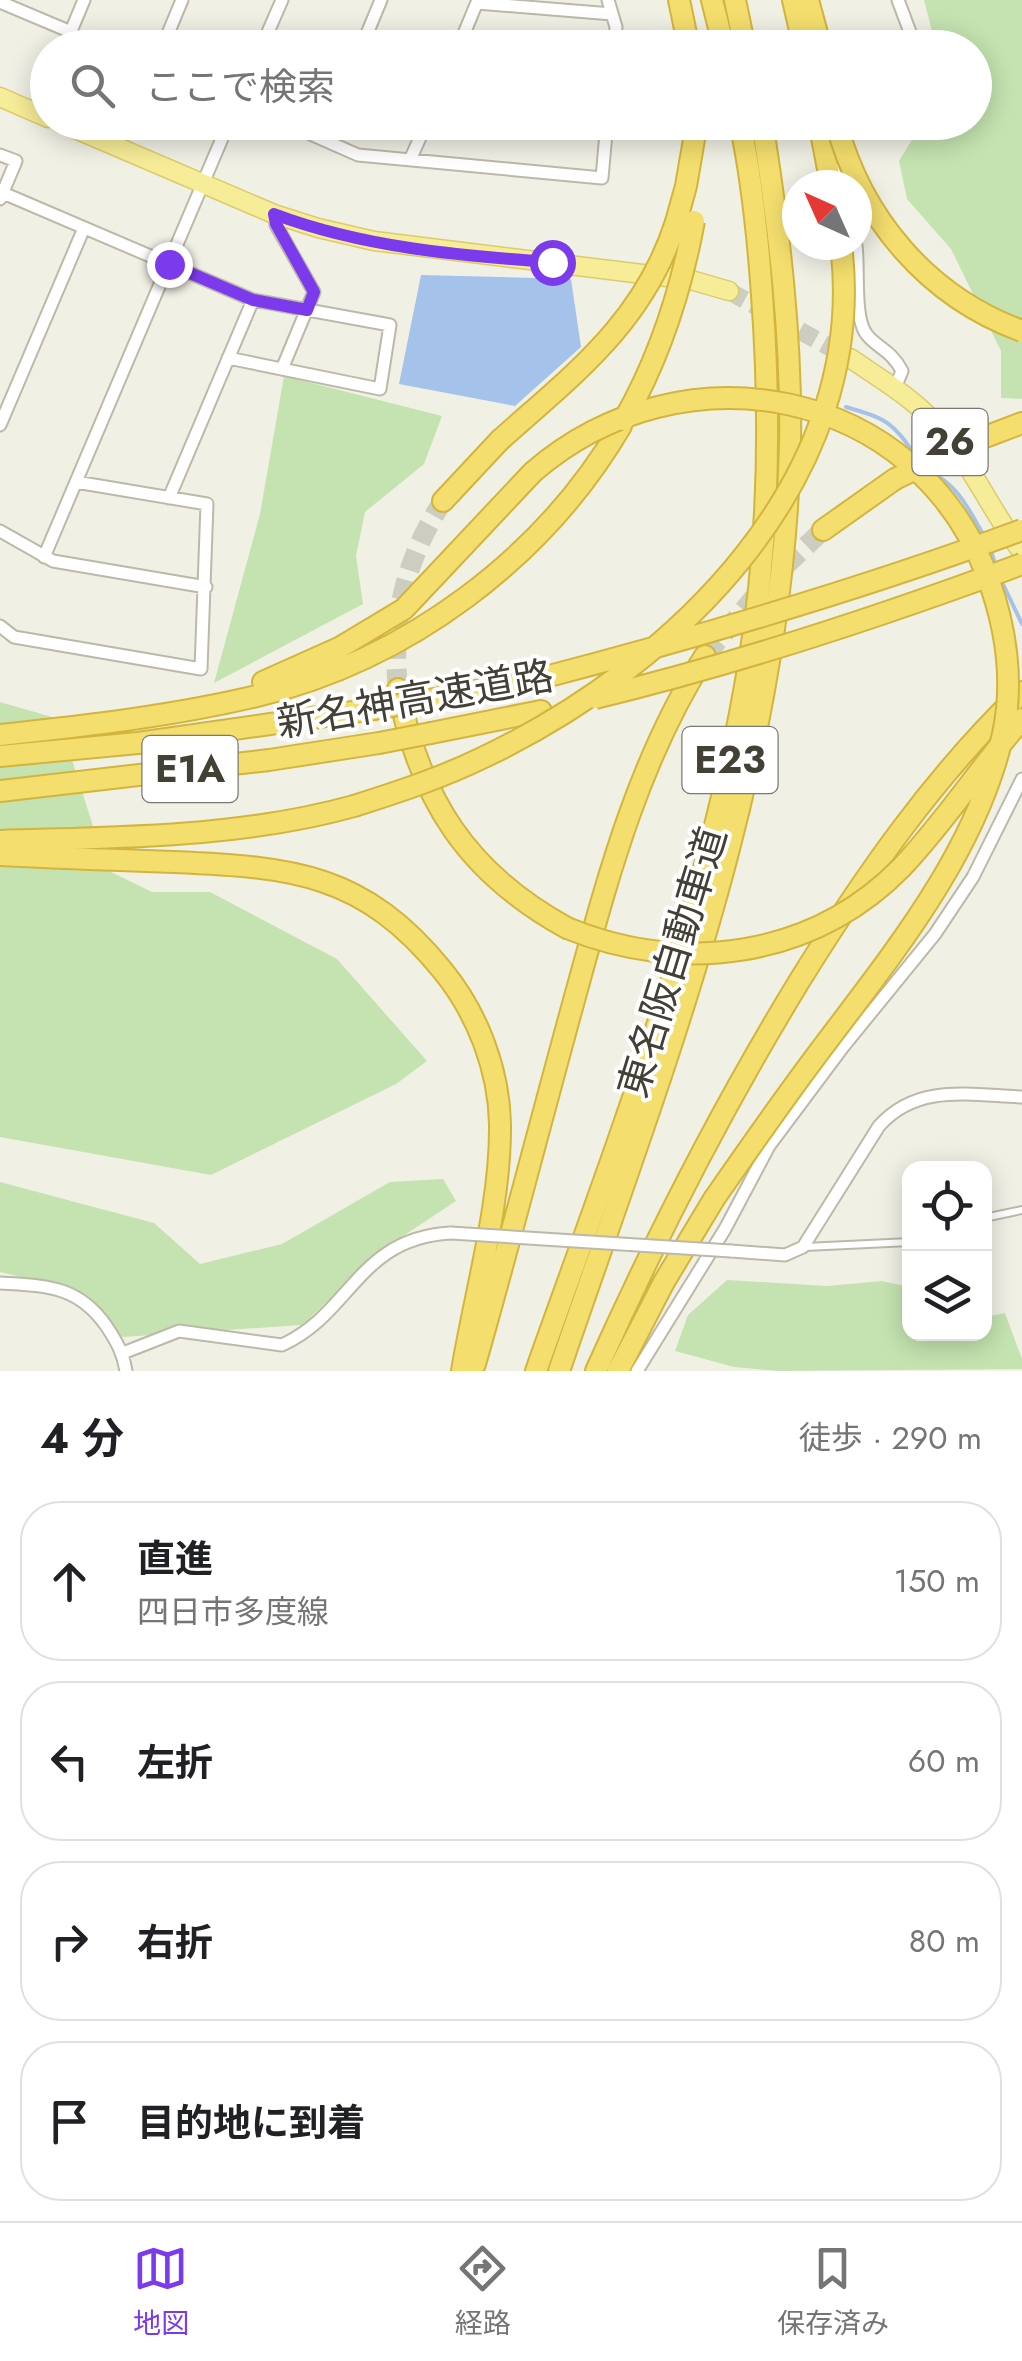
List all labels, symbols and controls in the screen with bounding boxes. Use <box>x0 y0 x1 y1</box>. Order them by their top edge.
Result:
search box <box>30 30 992 140</box>
icon: search <box>65 58 120 113</box>
text: ここで検索 <box>145 59 335 114</box>
north arrow <box>782 170 872 260</box>
route start <box>530 240 576 286</box>
route end <box>147 242 193 288</box>
road number: 26 <box>912 409 988 475</box>
street label: 新名神高速道路 <box>272 646 558 752</box>
road number: E23 <box>682 727 778 793</box>
road number: E1A <box>142 736 238 802</box>
street label: 東名阪自動車道 <box>603 820 741 1104</box>
map controls <box>902 1161 992 1341</box>
button: locate <box>902 1161 992 1251</box>
button: layers <box>902 1251 992 1341</box>
text: 4 分 <box>40 1408 124 1469</box>
text: 徒歩 · 290 m <box>799 1415 982 1461</box>
text: 直進 <box>137 1531 213 1586</box>
icon: ahead <box>42 1554 97 1609</box>
text: 150 m <box>894 1558 980 1604</box>
text: 四日市多度線 <box>137 1589 329 1635</box>
icon: left <box>42 1734 97 1789</box>
text: 左折 <box>137 1735 213 1790</box>
text: 60 m <box>908 1738 980 1784</box>
icon: right <box>42 1914 97 1969</box>
text: 右折 <box>137 1915 213 1970</box>
text: 80 m <box>909 1918 980 1964</box>
icon: arrive <box>42 2094 97 2149</box>
text: 目的地に到着 <box>137 2095 365 2150</box>
tab: 地図 <box>133 2241 189 2344</box>
tab: 経路 <box>455 2241 511 2344</box>
tab: 保存済み <box>777 2241 889 2344</box>

